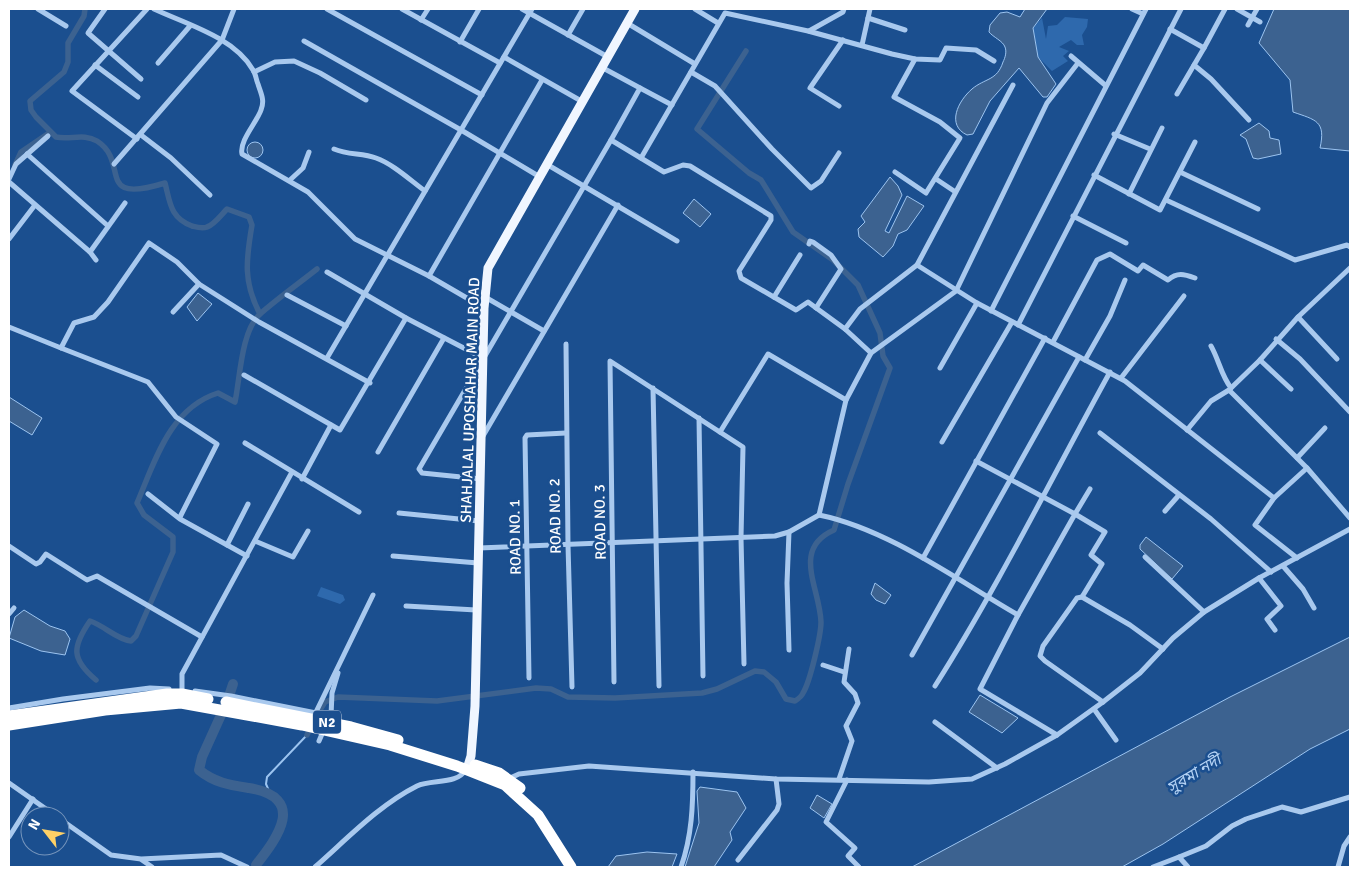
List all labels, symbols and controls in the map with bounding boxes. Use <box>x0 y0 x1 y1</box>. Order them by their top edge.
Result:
street label: SHAHJALAL UPOSHAHAR MAIN ROAD <box>457 277 483 523</box>
street label: ROAD NO. 2 <box>545 478 565 554</box>
street label: ROAD NO. 3 <box>590 484 610 560</box>
street label: ROAD NO. 1 <box>505 499 525 575</box>
road number: N2 <box>313 710 341 734</box>
water label: সুরমা নদী <box>1163 749 1227 798</box>
north arrow <box>20 806 70 856</box>
text: N <box>24 816 44 833</box>

